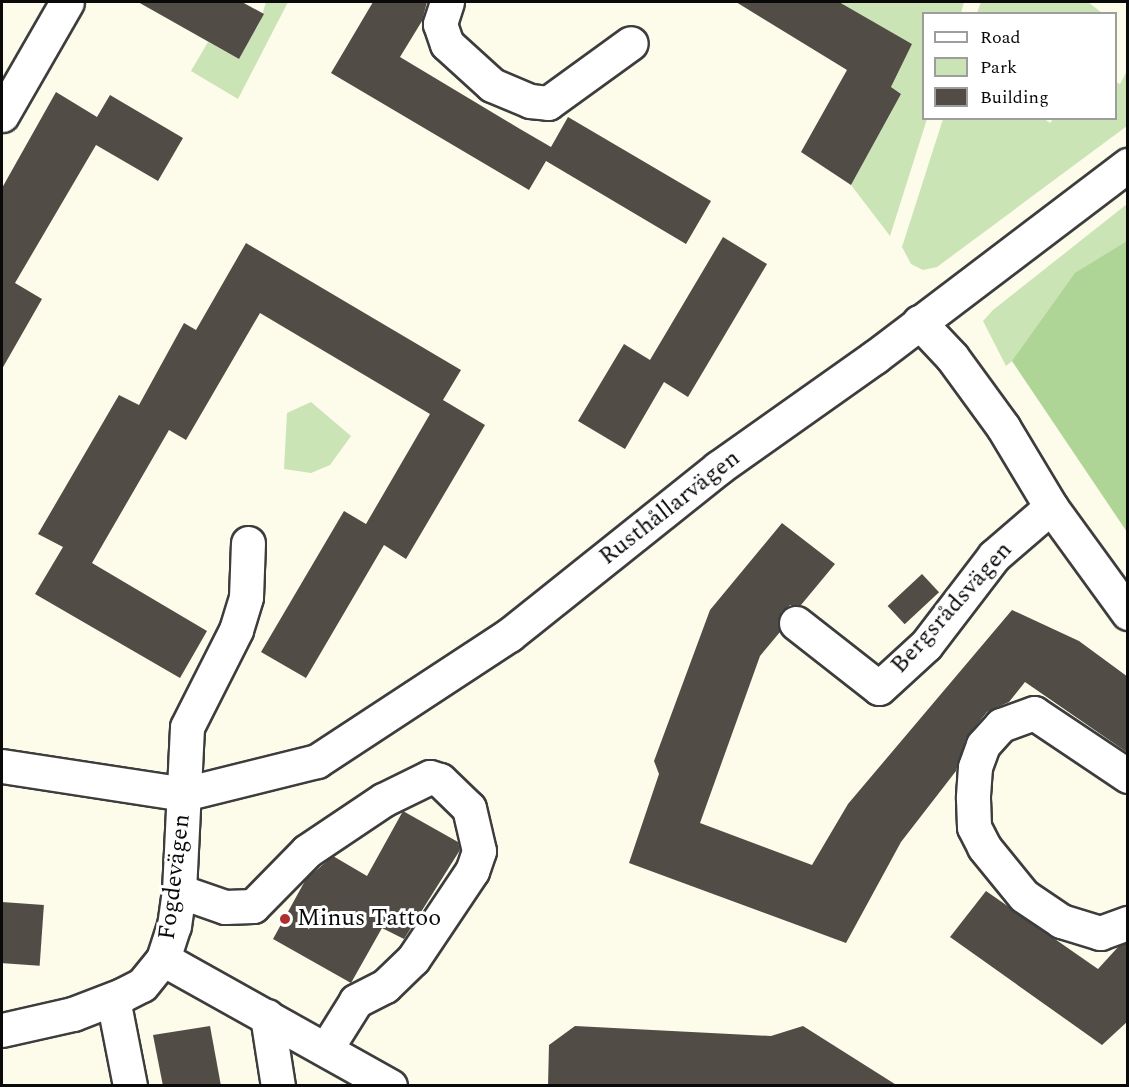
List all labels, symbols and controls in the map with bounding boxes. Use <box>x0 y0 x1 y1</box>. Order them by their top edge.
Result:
legend <box>922 12 1117 120</box>
text: Road <box>980 24 1021 51</box>
text: Park <box>980 54 1017 81</box>
text: Building <box>980 84 1049 111</box>
street label: Rusthållarvägen <box>594 444 746 572</box>
street label: Bergsrådsvägen <box>885 536 1019 680</box>
street label: Fogdevägen <box>153 812 197 942</box>
place label: Minus Tattoo <box>297 905 441 933</box>
marker: Minus Tattoo <box>278 912 292 926</box>

